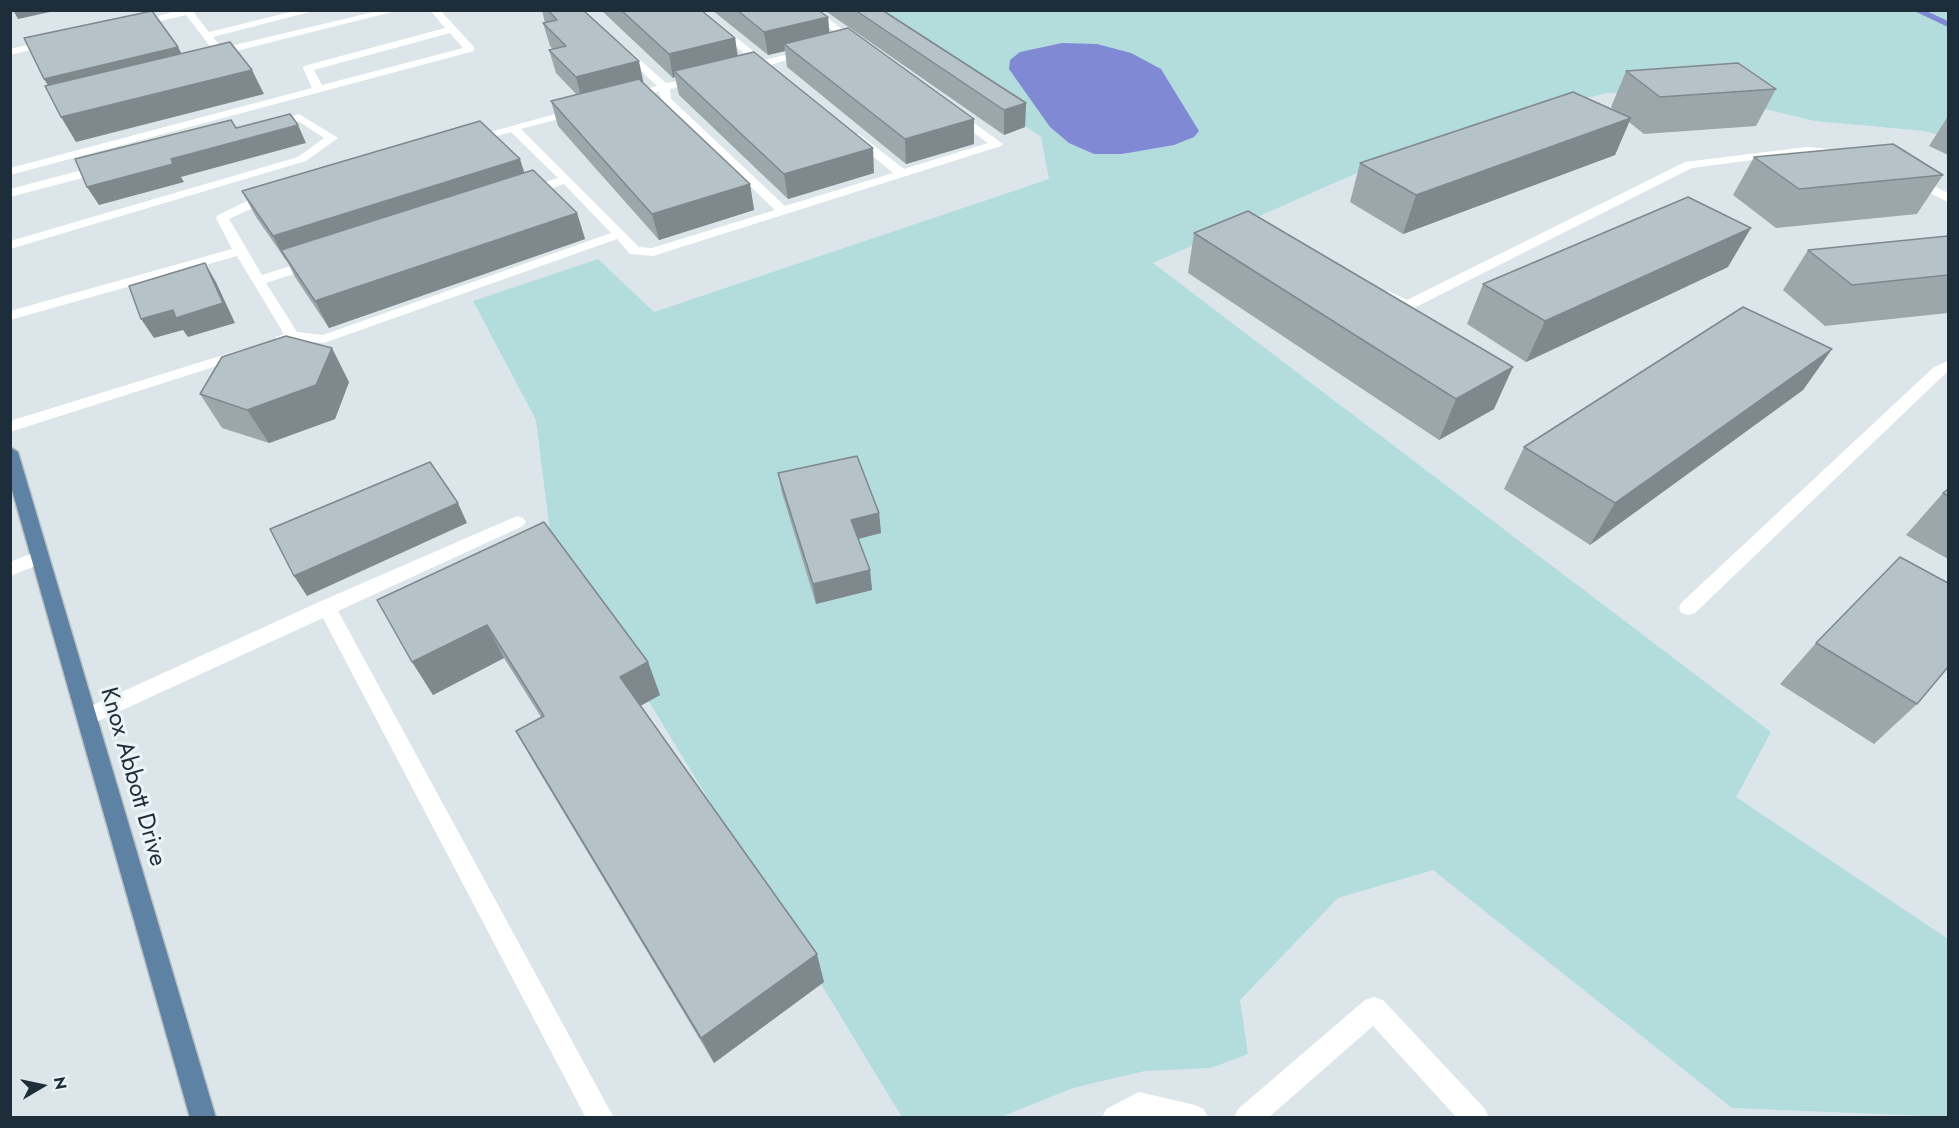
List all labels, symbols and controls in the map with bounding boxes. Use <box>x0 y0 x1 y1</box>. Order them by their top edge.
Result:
street label: Knox Abbott Drive <box>93 684 171 870</box>
north arrow <box>12 1056 72 1116</box>
text: N <box>48 1075 73 1091</box>

